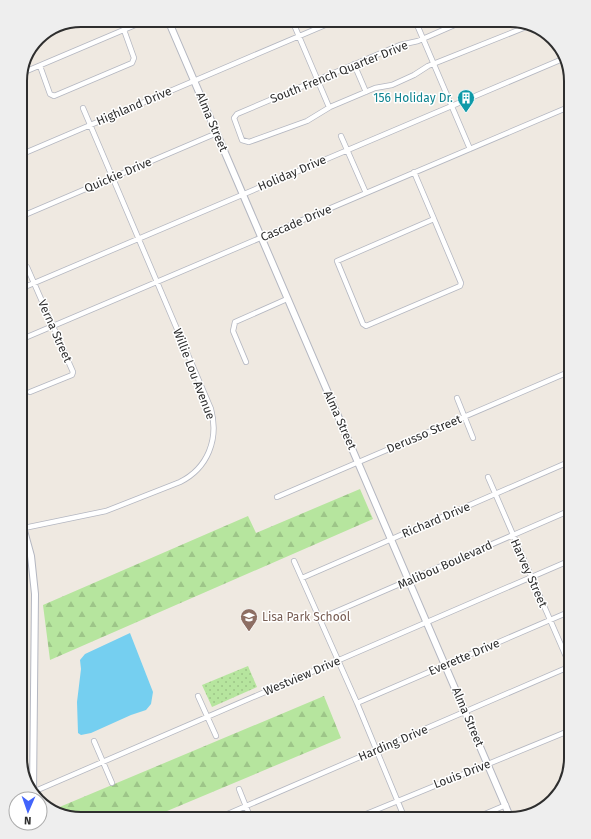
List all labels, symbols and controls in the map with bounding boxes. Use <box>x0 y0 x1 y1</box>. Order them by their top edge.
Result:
street label: South French Quarter Drive <box>268 38 410 106</box>
street label: Highland Drive <box>94 84 174 128</box>
building icon: 156 Holiday Dr. <box>456 88 476 113</box>
street label: Alma Street <box>193 90 231 154</box>
place label: 156 Holiday Dr. <box>373 91 453 105</box>
street label: Holiday Drive <box>256 152 328 194</box>
street label: Quickie Drive <box>82 155 154 195</box>
street label: Cascade Drive <box>258 202 334 244</box>
street label: Verna Street <box>35 298 75 365</box>
street label: Willie Lou Avenue <box>170 327 218 421</box>
street label: Alma Street <box>321 388 359 452</box>
street label: Derusso Street <box>385 412 464 456</box>
street label: Richard Drive <box>400 499 472 541</box>
street label: Harvey Street <box>508 537 551 610</box>
street label: Malibou Boulevard <box>396 538 494 592</box>
school or university icon: Lisa Park School <box>239 607 259 632</box>
place label: Lisa Park School <box>262 610 351 624</box>
street label: Everette Drive <box>426 636 502 678</box>
street label: Westview Drive <box>262 654 342 698</box>
street label: Alma Street <box>449 685 487 749</box>
street label: Harding Drive <box>356 722 430 764</box>
street label: Louis Drive <box>431 757 493 791</box>
north arrow <box>8 791 48 831</box>
text: N <box>24 814 32 827</box>

